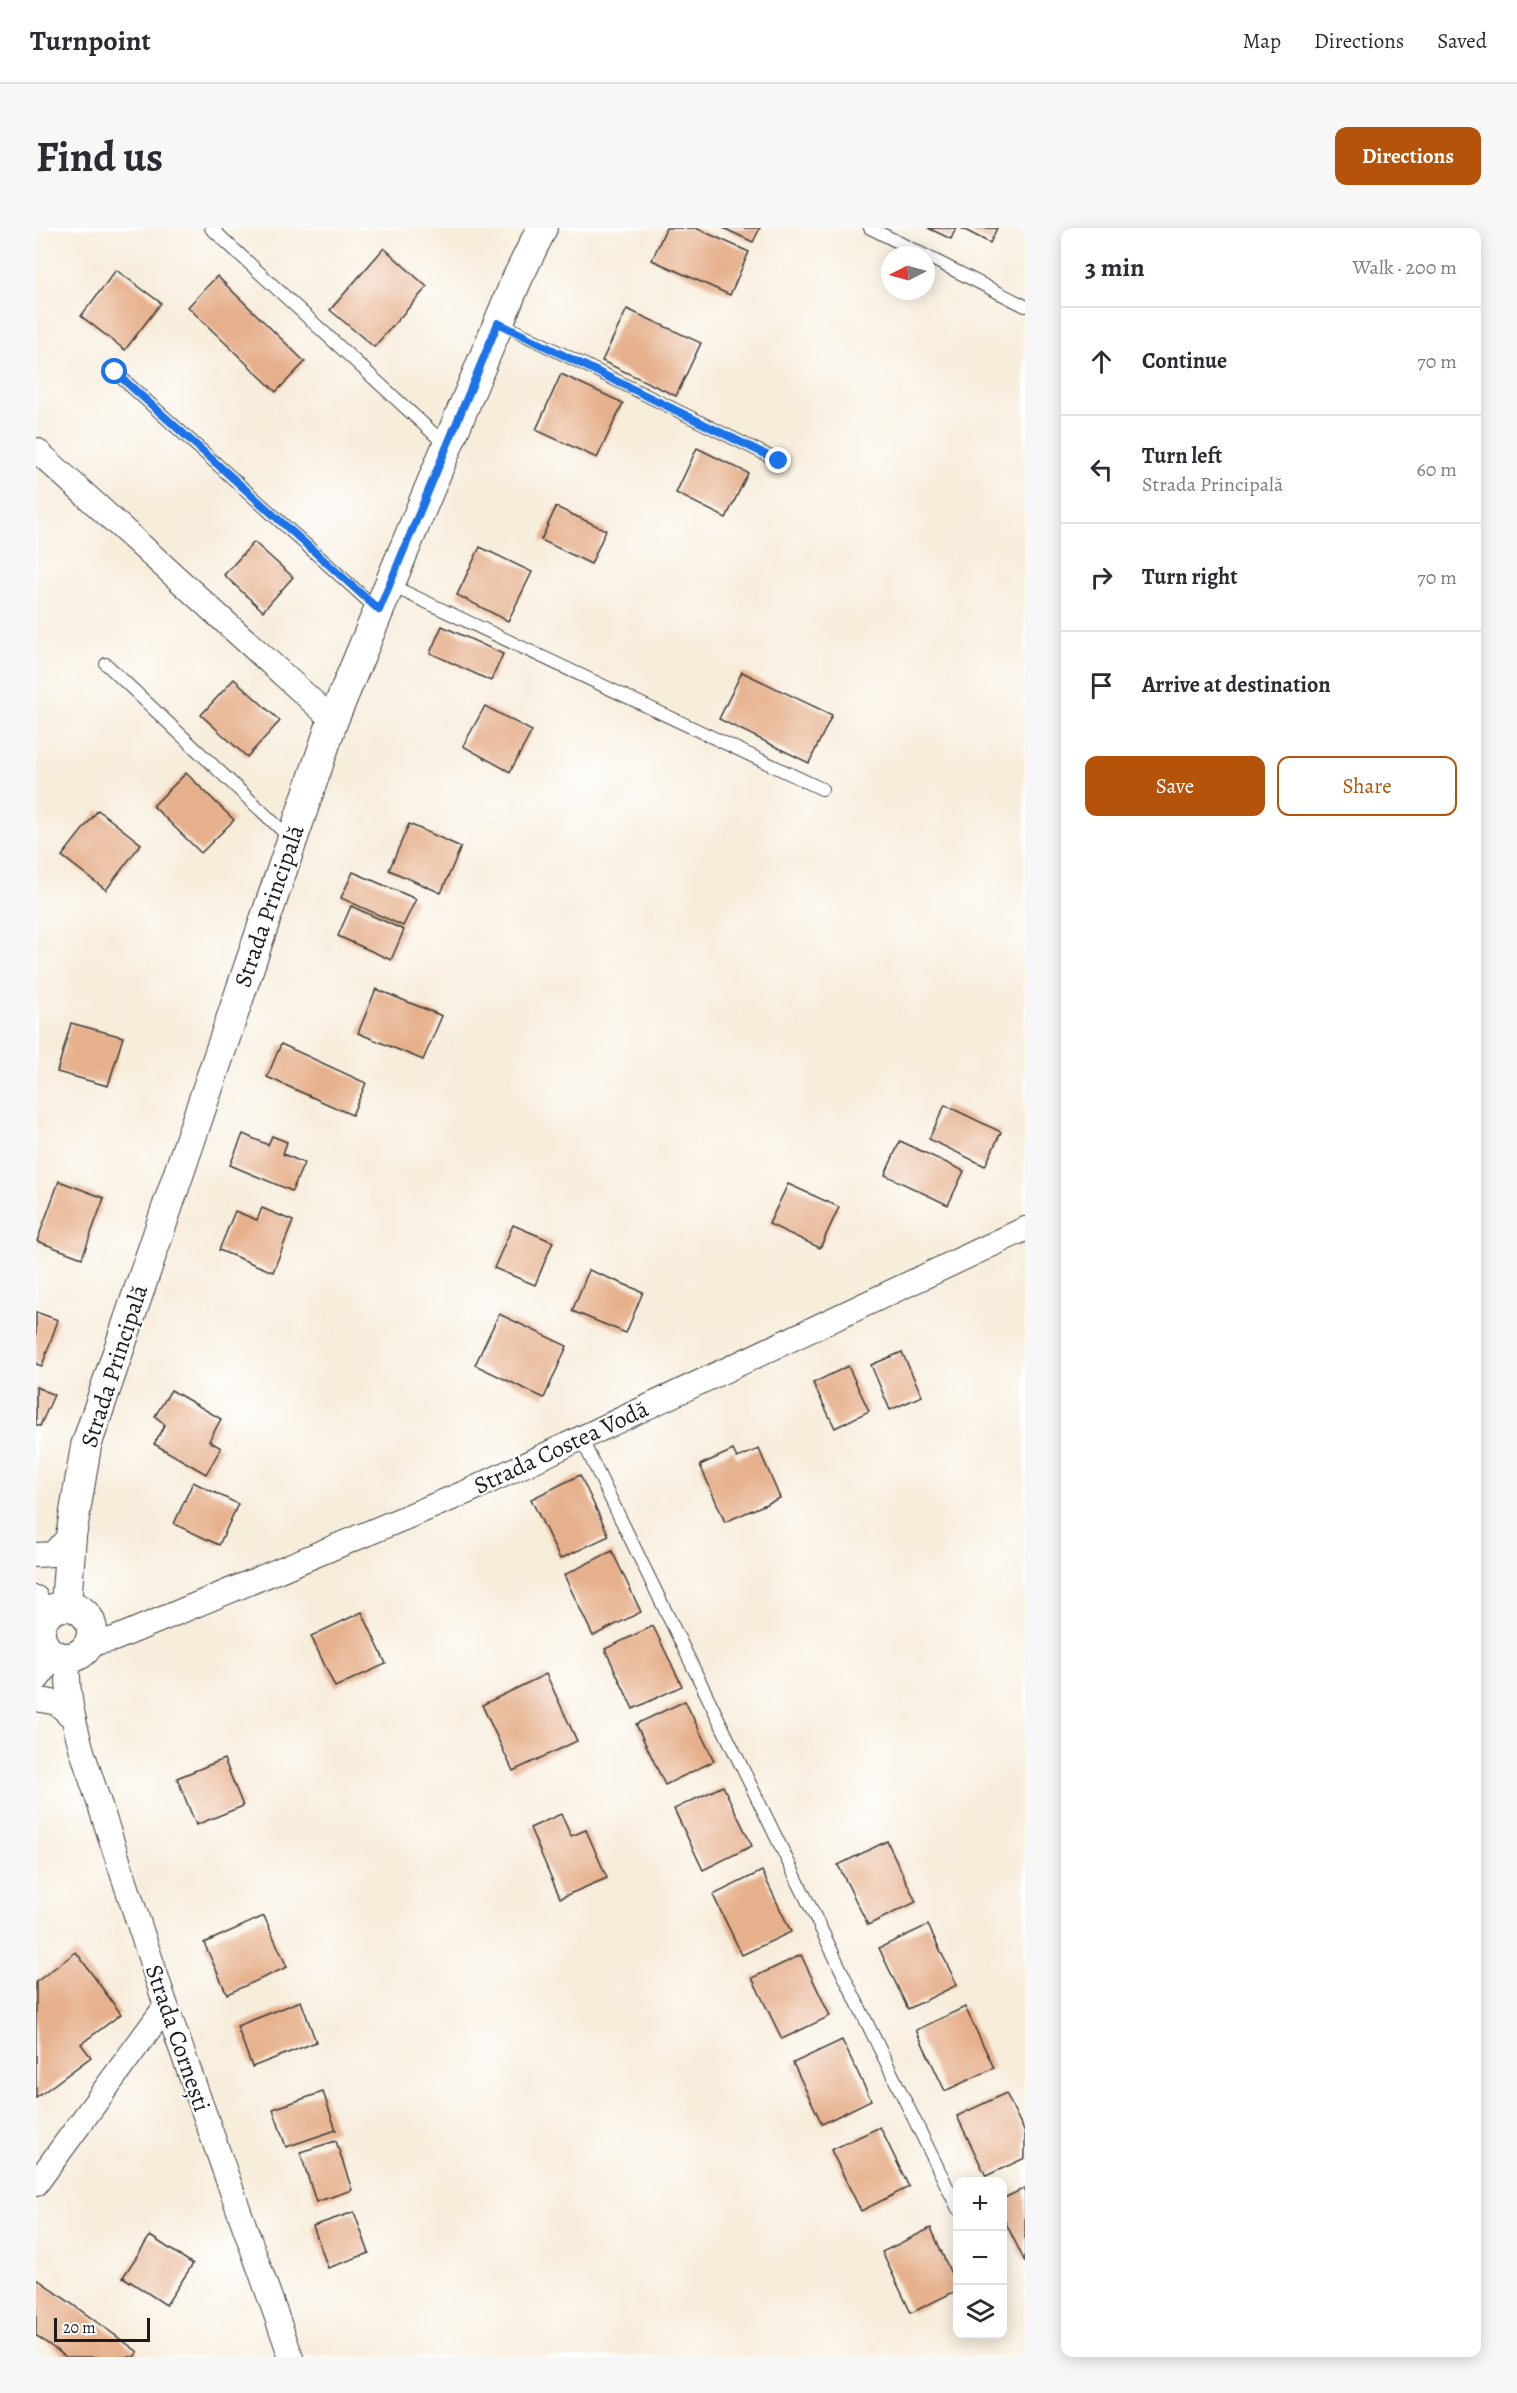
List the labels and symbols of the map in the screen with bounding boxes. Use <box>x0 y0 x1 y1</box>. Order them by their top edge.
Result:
north arrow <box>881 246 935 300</box>
route start <box>101 358 127 384</box>
route end <box>765 447 791 473</box>
street label: Strada Principală <box>226 820 312 991</box>
street label: Strada Principală <box>73 1280 156 1452</box>
street label: Strada Costea Vodă <box>468 1392 654 1501</box>
street label: Strada Cornești <box>138 1960 218 2116</box>
scale bar <box>54 2315 150 2342</box>

